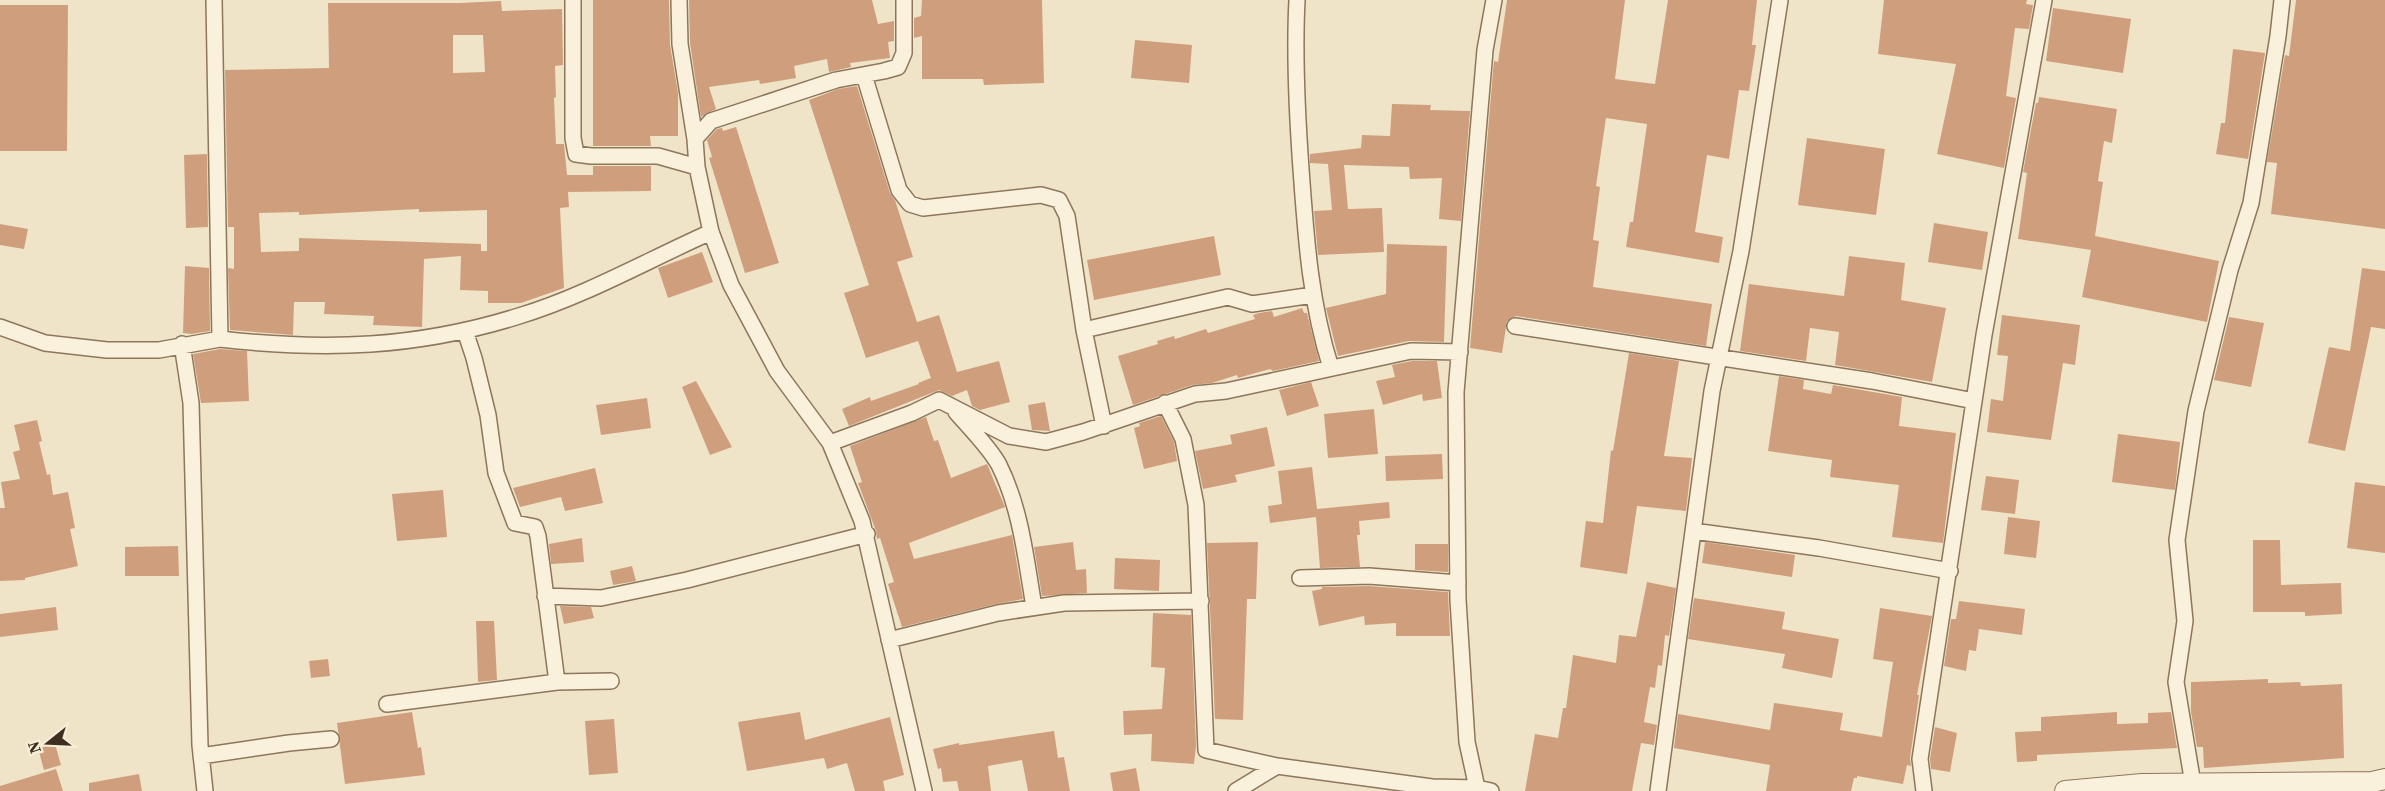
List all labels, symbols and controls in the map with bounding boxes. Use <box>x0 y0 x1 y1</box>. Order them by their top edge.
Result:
north arrow <box>18 713 78 773</box>
text: N <box>21 738 46 757</box>

